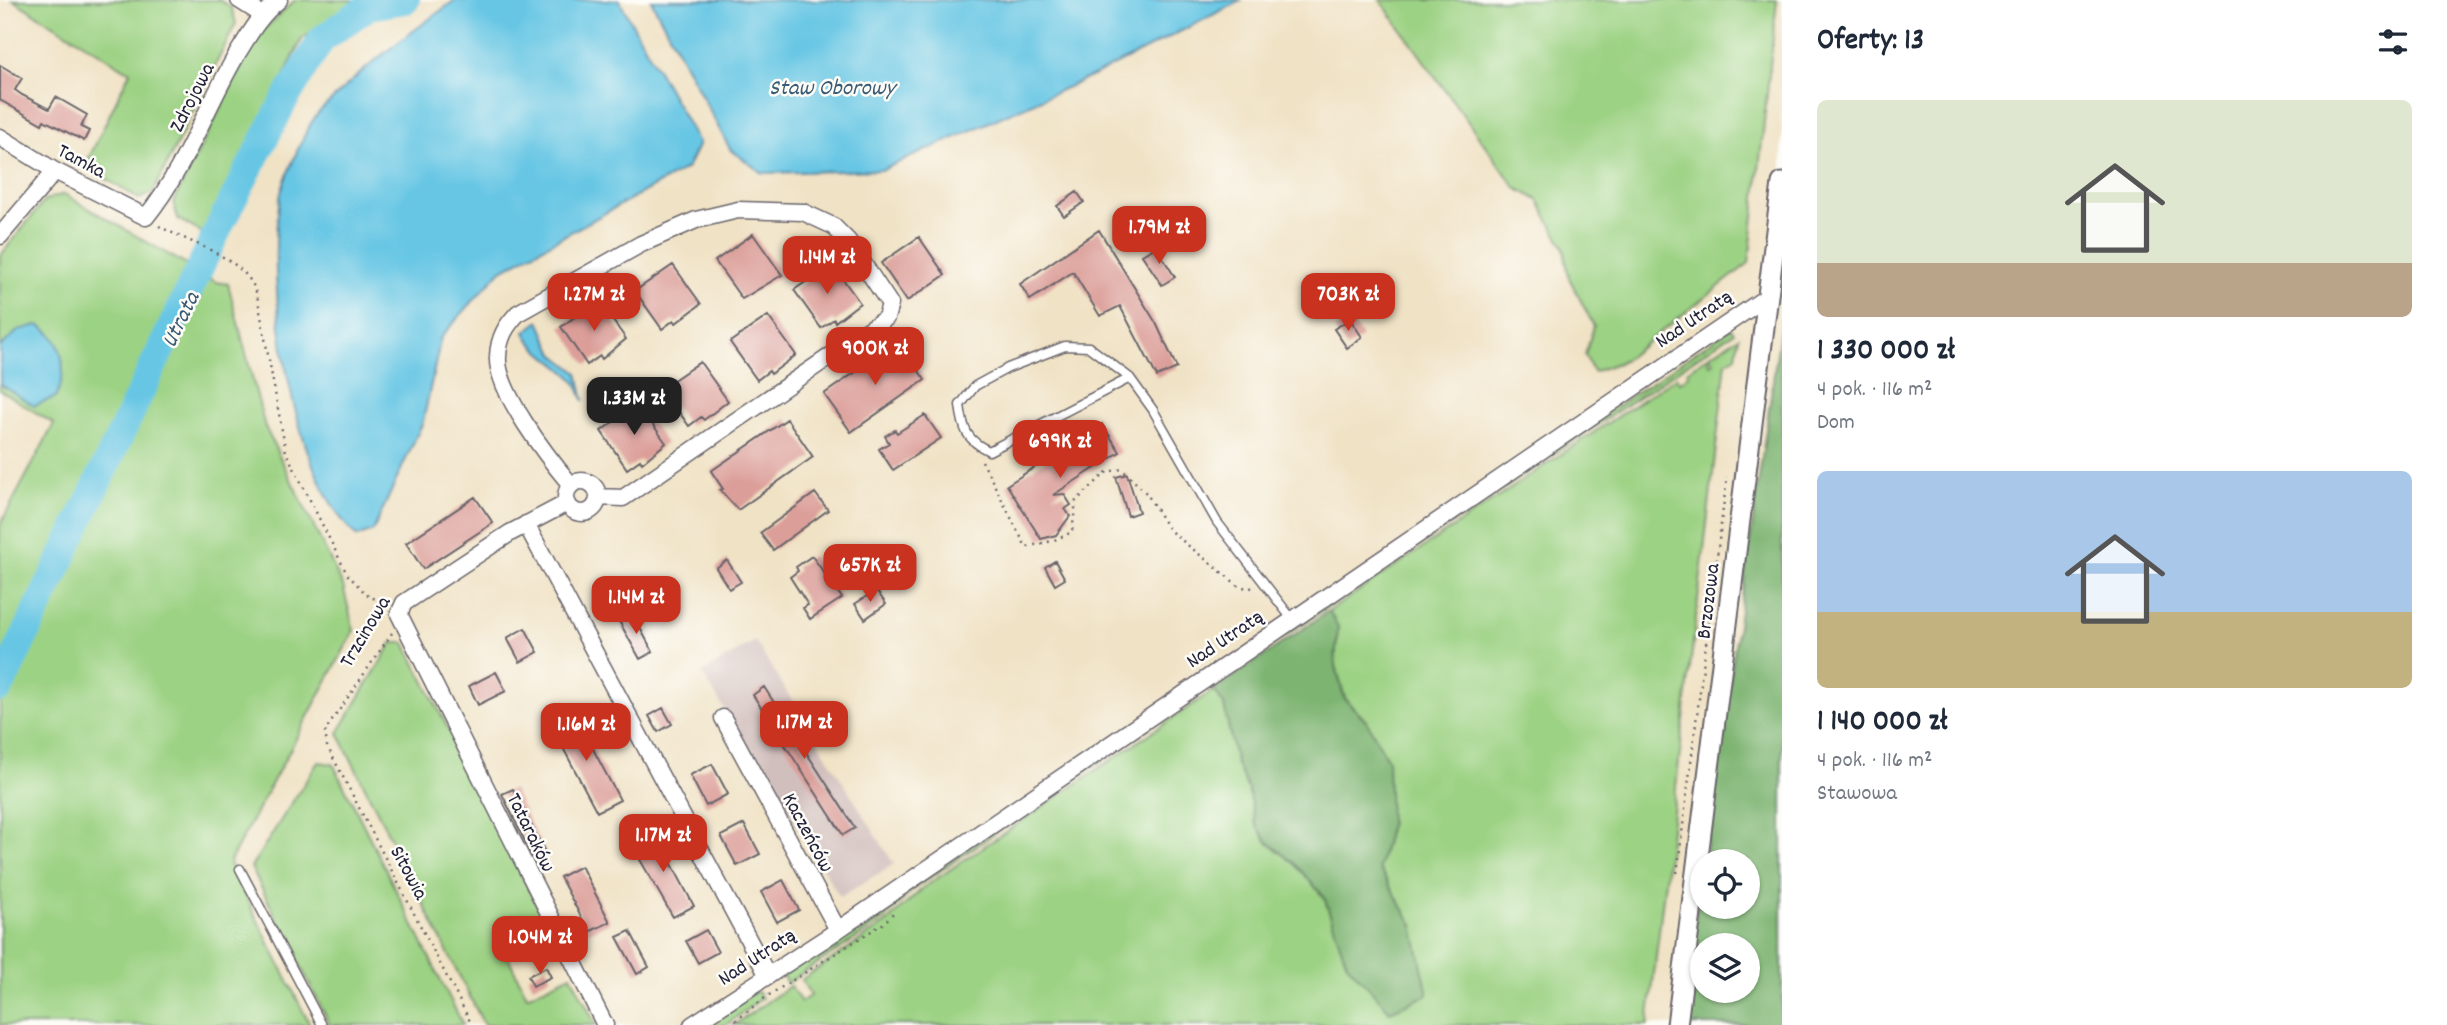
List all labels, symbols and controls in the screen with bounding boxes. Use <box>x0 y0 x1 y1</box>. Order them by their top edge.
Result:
text: Oferty: 13 <box>1817 21 1924 64</box>
icon: filters <box>2374 23 2412 61</box>
street label: Zdrojowa <box>163 57 224 138</box>
water label: Staw Oborowy <box>769 73 899 106</box>
street label: Tamka <box>51 137 111 188</box>
icon: home <box>2052 145 2178 271</box>
pin: 1.79M zł <box>1087 206 1231 266</box>
text: 1.79M zł <box>1128 212 1190 245</box>
pin: 1.14M zł <box>755 236 899 296</box>
text: 1.14M zł <box>799 242 855 275</box>
pin: 1.27M zł <box>522 274 666 333</box>
pin: 703K zł <box>1283 274 1413 333</box>
text: 1.27M zł <box>563 279 625 312</box>
text: 703K zł <box>1317 279 1379 312</box>
street label: Nad Utratą <box>1650 284 1739 357</box>
water label: Utrata <box>155 286 210 354</box>
pin: 900K zł <box>810 328 940 387</box>
text: 1 330 000 zł <box>1817 331 1955 374</box>
text: 900K zł <box>842 333 908 366</box>
text: 4 pok. · 116 m² <box>1817 374 1932 407</box>
pin: 1.33M zł <box>562 378 706 437</box>
text: 1.33M zł <box>603 383 665 416</box>
text: Dom <box>1817 407 1855 440</box>
pin: 699K zł <box>995 420 1125 480</box>
text: 699K zł <box>1029 426 1091 459</box>
icon: home <box>2052 516 2178 642</box>
pin: 657K zł <box>805 544 935 604</box>
text: 657K zł <box>839 550 901 583</box>
street label: Brzozowa <box>1690 561 1730 641</box>
pin: 1.14M zł <box>564 576 708 636</box>
text: 1.14M zł <box>608 582 664 615</box>
street label: Trzcinowa <box>333 590 400 674</box>
street label: Nad Utratą <box>1181 604 1270 677</box>
pin: 1.17M zł <box>732 702 876 761</box>
text: 1 140 000 zł <box>1817 702 1948 745</box>
pin: 1.16M zł <box>514 704 658 763</box>
text: 1.17M zł <box>776 707 832 740</box>
text: 1.16M zł <box>557 709 615 742</box>
text: 4 pok. · 116 m² <box>1817 745 1932 778</box>
text: Stawowa <box>1817 778 1897 811</box>
street label: Kaczeńców <box>773 788 840 879</box>
street label: Tataraków <box>497 789 561 878</box>
pin: 1.17M zł <box>591 814 735 874</box>
text: 1.17M zł <box>635 820 691 853</box>
street label: Sitowia <box>381 841 435 907</box>
map controls <box>1690 849 1760 1003</box>
button: locate <box>1690 849 1760 919</box>
pin: 1.04M zł <box>468 916 612 976</box>
text: 1.04M zł <box>508 922 572 955</box>
street label: Nad Utratą <box>713 922 802 995</box>
button: layers <box>1690 933 1760 1003</box>

